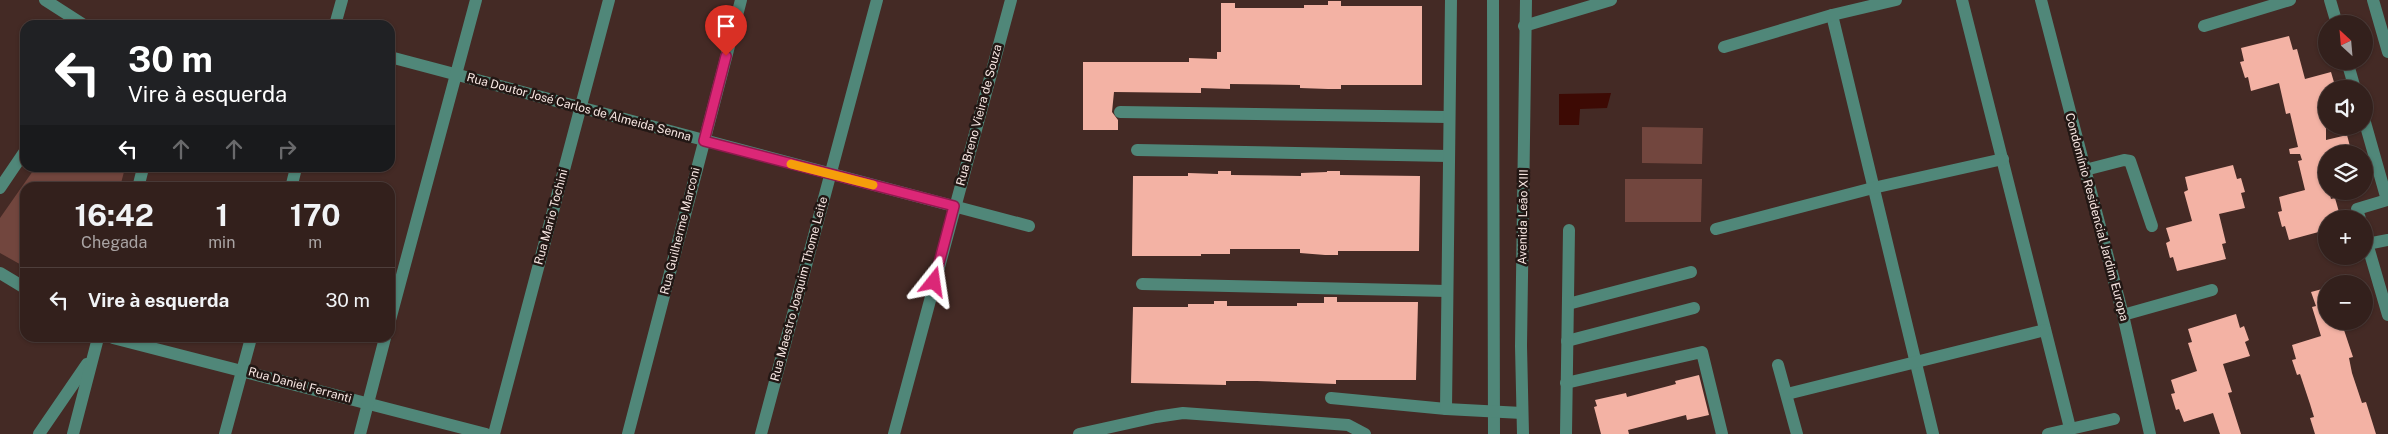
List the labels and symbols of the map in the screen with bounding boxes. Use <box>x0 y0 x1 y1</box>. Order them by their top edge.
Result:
pin <box>705 5 747 56</box>
north arrow <box>2318 15 2372 70</box>
street label: Rua Breno Vieira de Souza <box>953 43 1005 187</box>
street label: Rua Doutor José Carlos de Almeida Senna <box>465 70 693 144</box>
street label: Condomínio Residencial Jardim Europa <box>2062 111 2132 323</box>
street label: Rua Guilherme Marconi <box>657 166 703 296</box>
street label: Rua Mario Tochini <box>531 168 571 266</box>
street label: Avenida Leão XIII <box>1515 169 1531 265</box>
street label: Rua Maestro Joaquim Thome Leite <box>768 195 830 383</box>
position arrow <box>907 255 959 307</box>
street label: Rua Daniel Ferranti <box>247 364 353 406</box>

